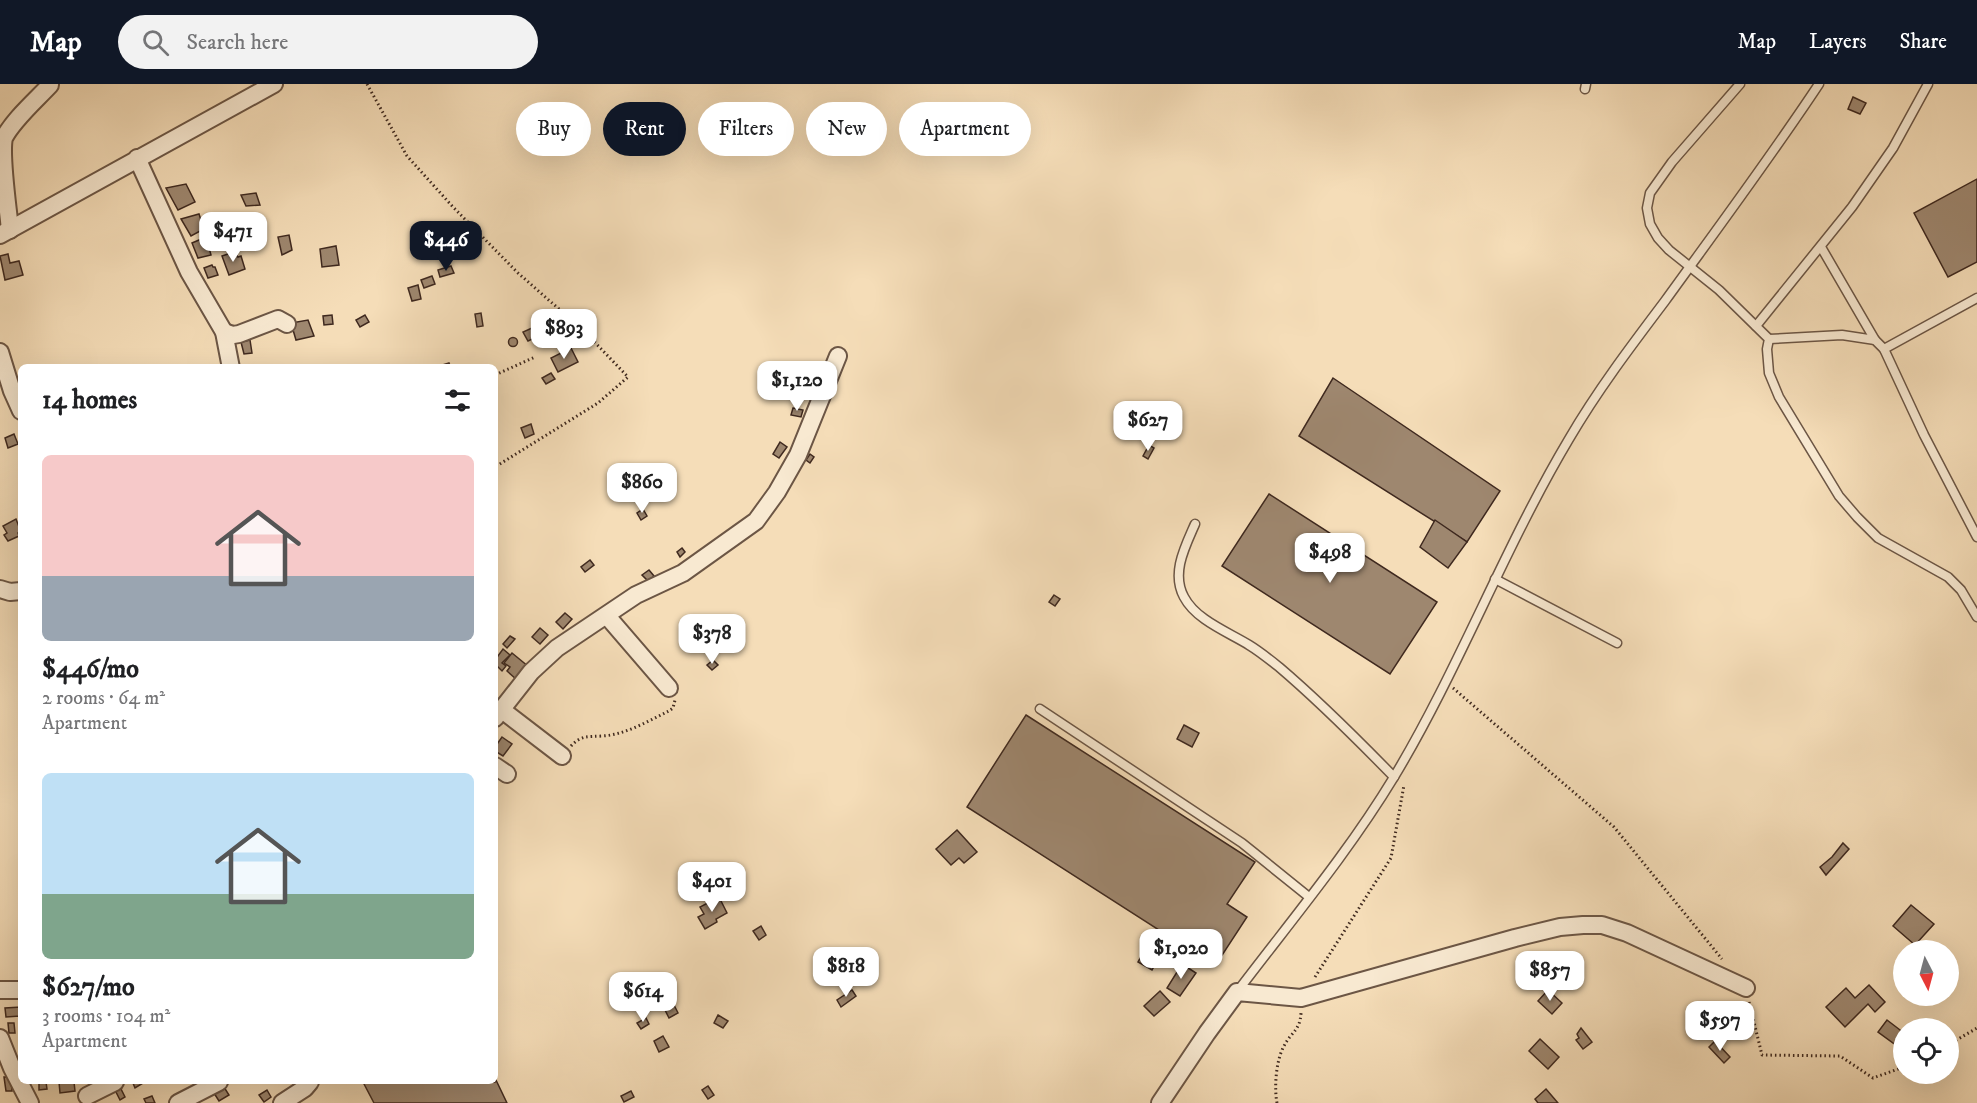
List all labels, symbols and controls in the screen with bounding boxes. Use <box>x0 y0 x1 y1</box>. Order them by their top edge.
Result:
search box <box>118 15 538 69</box>
text: Map <box>30 25 82 60</box>
icon: search <box>139 26 172 59</box>
text: Search here <box>187 29 288 56</box>
text: Map <box>1737 29 1776 55</box>
text: Layers <box>1809 29 1867 55</box>
text: Share <box>1900 29 1947 55</box>
chip: Buy <box>516 102 591 156</box>
chip: Rent <box>603 102 686 156</box>
chip: Filters <box>698 102 794 156</box>
chip: New <box>806 102 887 156</box>
chip: Apartment <box>899 102 1031 156</box>
pin: $471 <box>197 212 269 263</box>
text: $471 <box>213 219 253 244</box>
pin: $446 <box>410 221 482 272</box>
text: $446 <box>424 228 468 253</box>
pin: $893 <box>528 309 600 360</box>
text: $893 <box>545 316 583 341</box>
pin: $1,120 <box>748 361 846 412</box>
text: $1,120 <box>771 368 823 393</box>
text: 14 homes <box>42 384 137 417</box>
icon: filters <box>441 384 474 417</box>
pin: $627 <box>1112 401 1184 452</box>
text: $627 <box>1127 408 1169 433</box>
pin: $860 <box>606 463 678 514</box>
text: $860 <box>621 470 663 495</box>
icon: home <box>204 494 312 602</box>
pin: $498 <box>1294 533 1366 584</box>
text: $498 <box>1309 540 1351 565</box>
pin: $378 <box>676 614 748 665</box>
text: $378 <box>693 621 731 646</box>
text: $446/mo <box>42 653 139 686</box>
text: 2 rooms · 64 m² <box>42 686 165 711</box>
text: Apartment <box>42 711 127 736</box>
icon: home <box>204 812 312 920</box>
pin: $401 <box>676 862 748 913</box>
text: $401 <box>692 869 732 894</box>
pin: $1,020 <box>1132 929 1230 980</box>
text: $1,020 <box>1154 936 1209 961</box>
north arrow <box>1893 940 1959 1006</box>
map controls <box>1893 940 1959 1084</box>
pin: $818 <box>810 947 882 998</box>
pin: $857 <box>1514 951 1586 1002</box>
text: $818 <box>827 954 865 979</box>
text: $857 <box>1529 958 1571 983</box>
text: $627/mo <box>42 971 135 1004</box>
pin: $614 <box>607 972 679 1023</box>
text: $614 <box>623 979 663 1004</box>
pin: $597 <box>1684 1001 1756 1052</box>
text: 3 rooms · 104 m² <box>42 1004 170 1029</box>
text: $597 <box>1699 1008 1741 1033</box>
button: locate <box>1893 1018 1959 1084</box>
text: Apartment <box>42 1029 127 1054</box>

